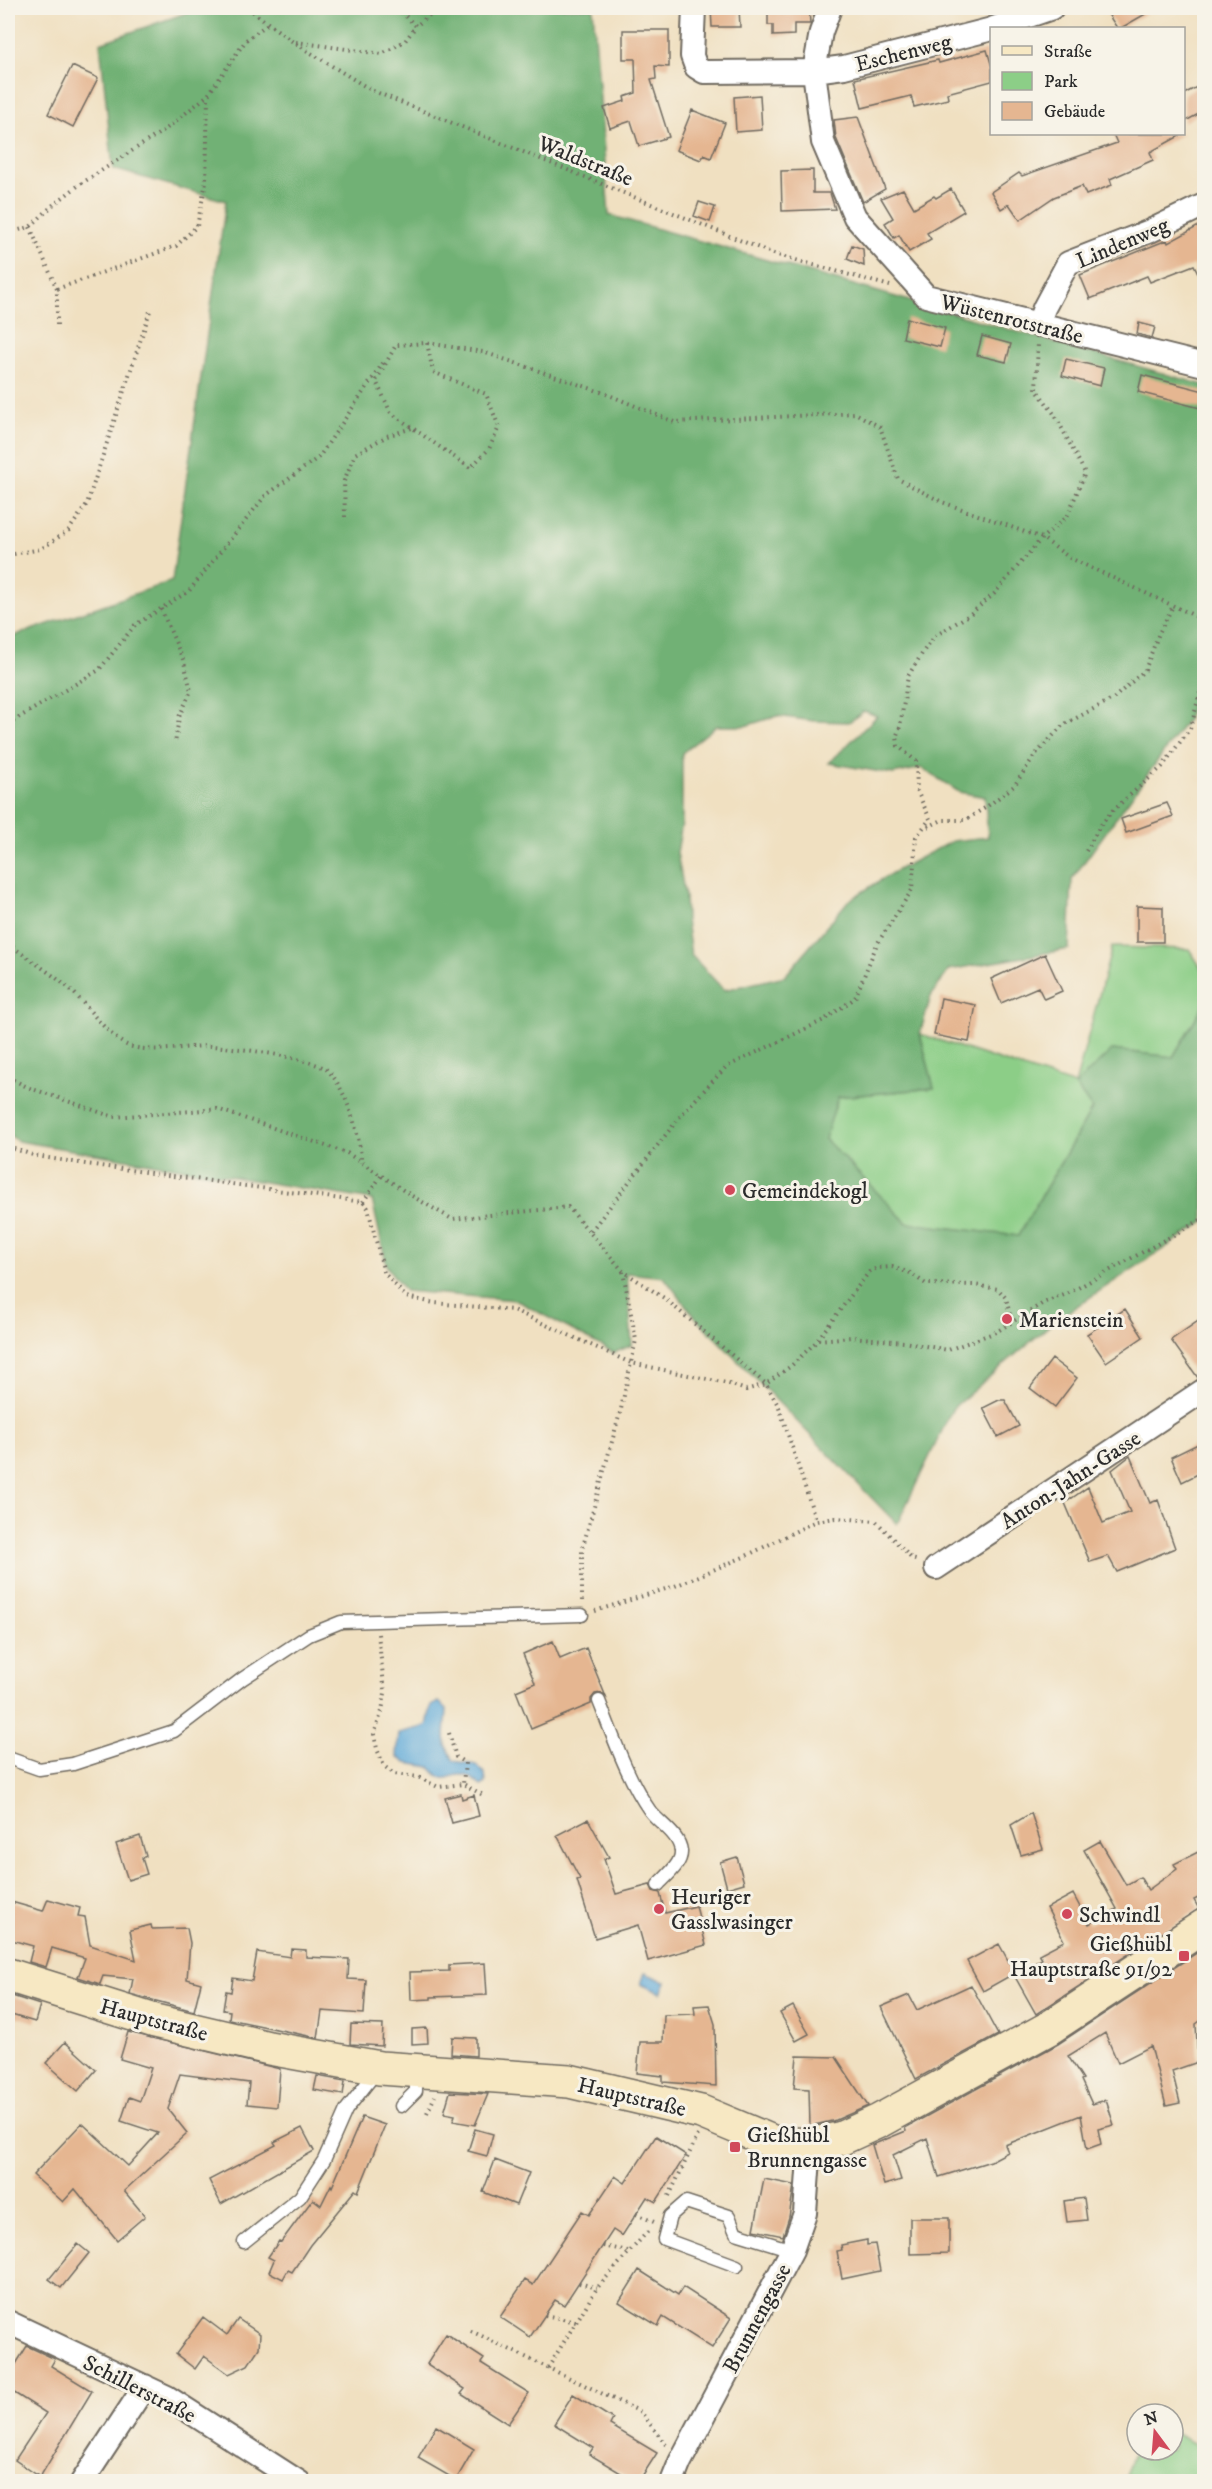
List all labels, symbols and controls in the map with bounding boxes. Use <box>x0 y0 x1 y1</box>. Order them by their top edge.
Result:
legend <box>990 27 1185 135</box>
street label: Eschenweg <box>852 28 955 78</box>
text: Straße <box>1044 41 1092 63</box>
text: Park <box>1044 71 1078 93</box>
text: Gebäude <box>1044 101 1105 123</box>
street label: Waldstraße <box>533 130 637 193</box>
street label: Lindenweg <box>1072 212 1173 275</box>
street label: Wüstenrotstraße <box>937 288 1086 350</box>
place label: Gemeindekogl <box>742 1178 868 1205</box>
marker: Gemeindekogl <box>723 1183 737 1197</box>
place label: Marienstein <box>1019 1307 1124 1334</box>
marker: Marienstein <box>1000 1312 1014 1326</box>
street label: Anton-Jahn-Gasse <box>996 1425 1146 1536</box>
place label: Heuriger Gasslwasinger <box>671 1884 794 1936</box>
marker: Heuriger Gasslwasinger <box>652 1902 666 1916</box>
place label: Schwindl <box>1079 1902 1161 1929</box>
marker: Schwindl <box>1060 1907 1074 1921</box>
place label: Gießhübl Hauptstraße 91/92 <box>1010 1931 1172 1983</box>
marker: Gießhübl Hauptstraße 91/92 <box>1177 1949 1191 1963</box>
street label: Hauptstraße <box>97 1993 211 2048</box>
street label: Hauptstraße <box>575 2072 689 2123</box>
place label: Gießhübl Brunnengasse <box>747 2122 867 2174</box>
marker: Gießhübl Brunnengasse <box>728 2140 742 2154</box>
street label: Brunnengasse <box>717 2259 797 2378</box>
street label: Schillerstraße <box>78 2349 200 2429</box>
north arrow <box>1125 2402 1185 2462</box>
text: N <box>1142 2407 1160 2430</box>

